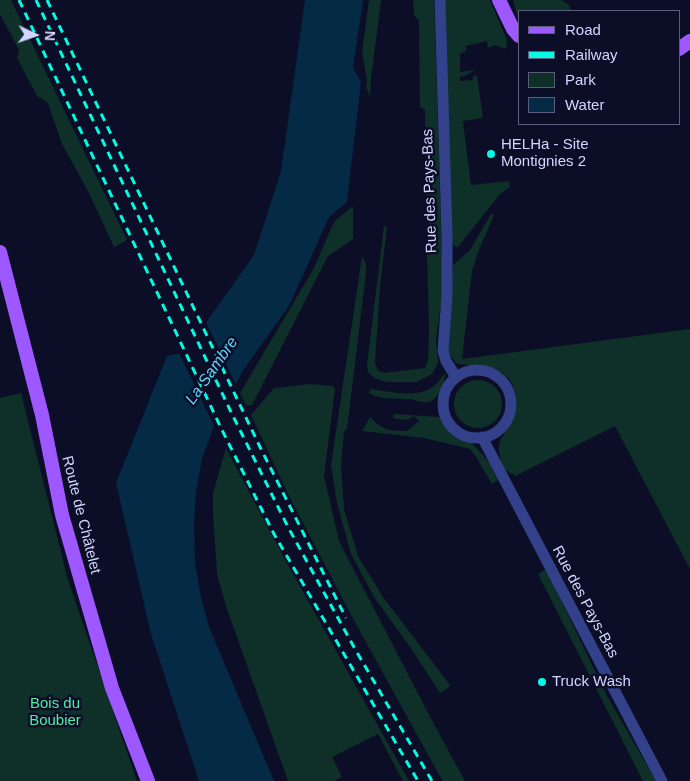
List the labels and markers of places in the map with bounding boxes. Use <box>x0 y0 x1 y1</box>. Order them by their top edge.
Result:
place label: HELHa - Site Montignies 2 <box>501 136 589 171</box>
marker: HELHa - Site Montignies 2 <box>485 148 497 160</box>
place label: Truck Wash <box>552 673 631 691</box>
marker: Truck Wash <box>536 676 548 688</box>

